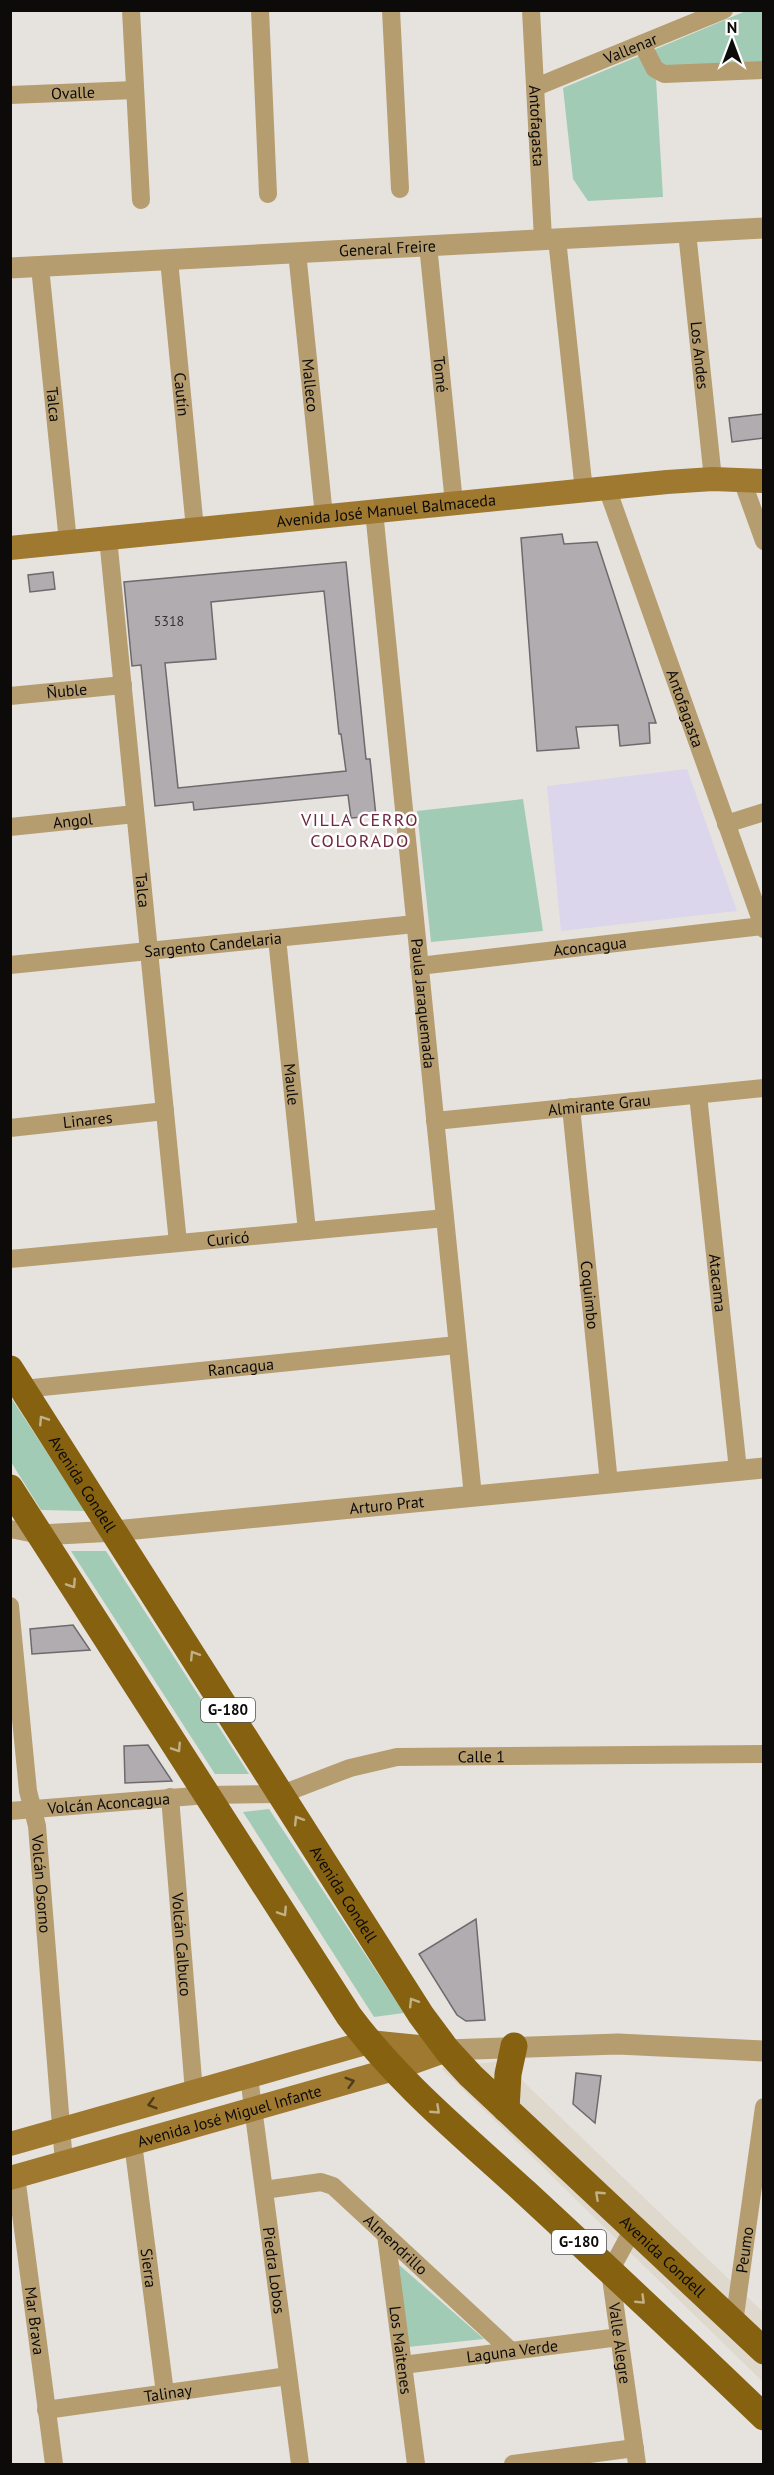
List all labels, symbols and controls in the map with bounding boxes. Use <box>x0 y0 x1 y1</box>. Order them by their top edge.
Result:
north arrow <box>702 12 762 72</box>
text: N <box>727 17 737 37</box>
street label: Vallenar <box>600 28 661 69</box>
street label: Ovalle <box>51 82 95 103</box>
street label: Antofagasta <box>525 85 549 167</box>
street label: General Freire <box>339 235 436 261</box>
street label: Los Andes <box>686 320 714 390</box>
street label: Tomé <box>429 355 453 394</box>
street label: Malleco <box>298 358 323 413</box>
street label: Cautín <box>170 372 194 417</box>
street label: Talca <box>42 386 66 423</box>
street label: Avenida José Manuel Balmaceda <box>275 489 497 531</box>
house number: 5318 <box>154 612 184 630</box>
street label: Antofagasta <box>662 667 709 750</box>
street label: Ñuble <box>45 679 88 702</box>
street label: Angol <box>52 808 94 832</box>
district label: VILLA CERRO COLORADO <box>300 808 419 852</box>
street label: Talca <box>131 872 155 909</box>
street label: Sargento Candelaria <box>143 928 283 961</box>
street label: Aconcagua <box>552 932 628 960</box>
street label: Paula Jaraquemada <box>407 938 440 1070</box>
street label: Maule <box>280 1062 304 1106</box>
street label: Almirante Grau <box>547 1089 651 1120</box>
street label: Linares <box>62 1107 114 1132</box>
street label: Curicó <box>206 1226 250 1250</box>
street label: Atacama <box>705 1253 731 1313</box>
street label: Coquimbo <box>577 1260 603 1330</box>
street label: Rancagua <box>207 1354 275 1380</box>
one-way arrow <box>39 1416 51 1426</box>
street label: Avenida Condell <box>45 1432 121 1536</box>
street label: Arturo Prat <box>348 1491 425 1518</box>
one-way arrow <box>65 1577 76 1588</box>
one-way arrow <box>189 1651 201 1661</box>
road number: G-180 <box>201 1698 255 1722</box>
one-way arrow <box>170 1742 182 1752</box>
street label: Calle 1 <box>458 1746 505 1767</box>
street label: Volcán Aconcagua <box>46 1788 171 1818</box>
one-way arrow <box>293 1816 305 1826</box>
street label: Volcán Osorno <box>28 1833 56 1934</box>
street label: Avenida Condell <box>306 1842 382 1946</box>
street label: Volcán Calbuco <box>168 1891 196 1997</box>
one-way arrow <box>275 1906 287 1916</box>
one-way arrow <box>409 1998 421 2008</box>
one-way arrow <box>344 2077 355 2089</box>
street label: Avenida José Miguel Infante <box>135 2080 324 2151</box>
one-way arrow <box>147 2097 157 2110</box>
one-way arrow <box>429 2103 440 2114</box>
one-way arrow <box>595 2191 606 2202</box>
street label: Almendrillo <box>360 2210 432 2279</box>
street label: Avenida Condell <box>616 2211 710 2302</box>
street label: Peumo <box>731 2225 757 2274</box>
street label: Piedra Lobos <box>259 2226 290 2315</box>
road number: G-180 <box>552 2230 606 2254</box>
street label: Sierra <box>137 2247 161 2289</box>
street label: Mar Brava <box>21 2285 50 2356</box>
one-way arrow <box>633 2292 644 2303</box>
street label: Valle Alegre <box>604 2300 636 2385</box>
street label: Los Maitenes <box>385 2305 417 2396</box>
street label: Laguna Verde <box>465 2335 559 2367</box>
street label: Talinay <box>142 2380 194 2406</box>

